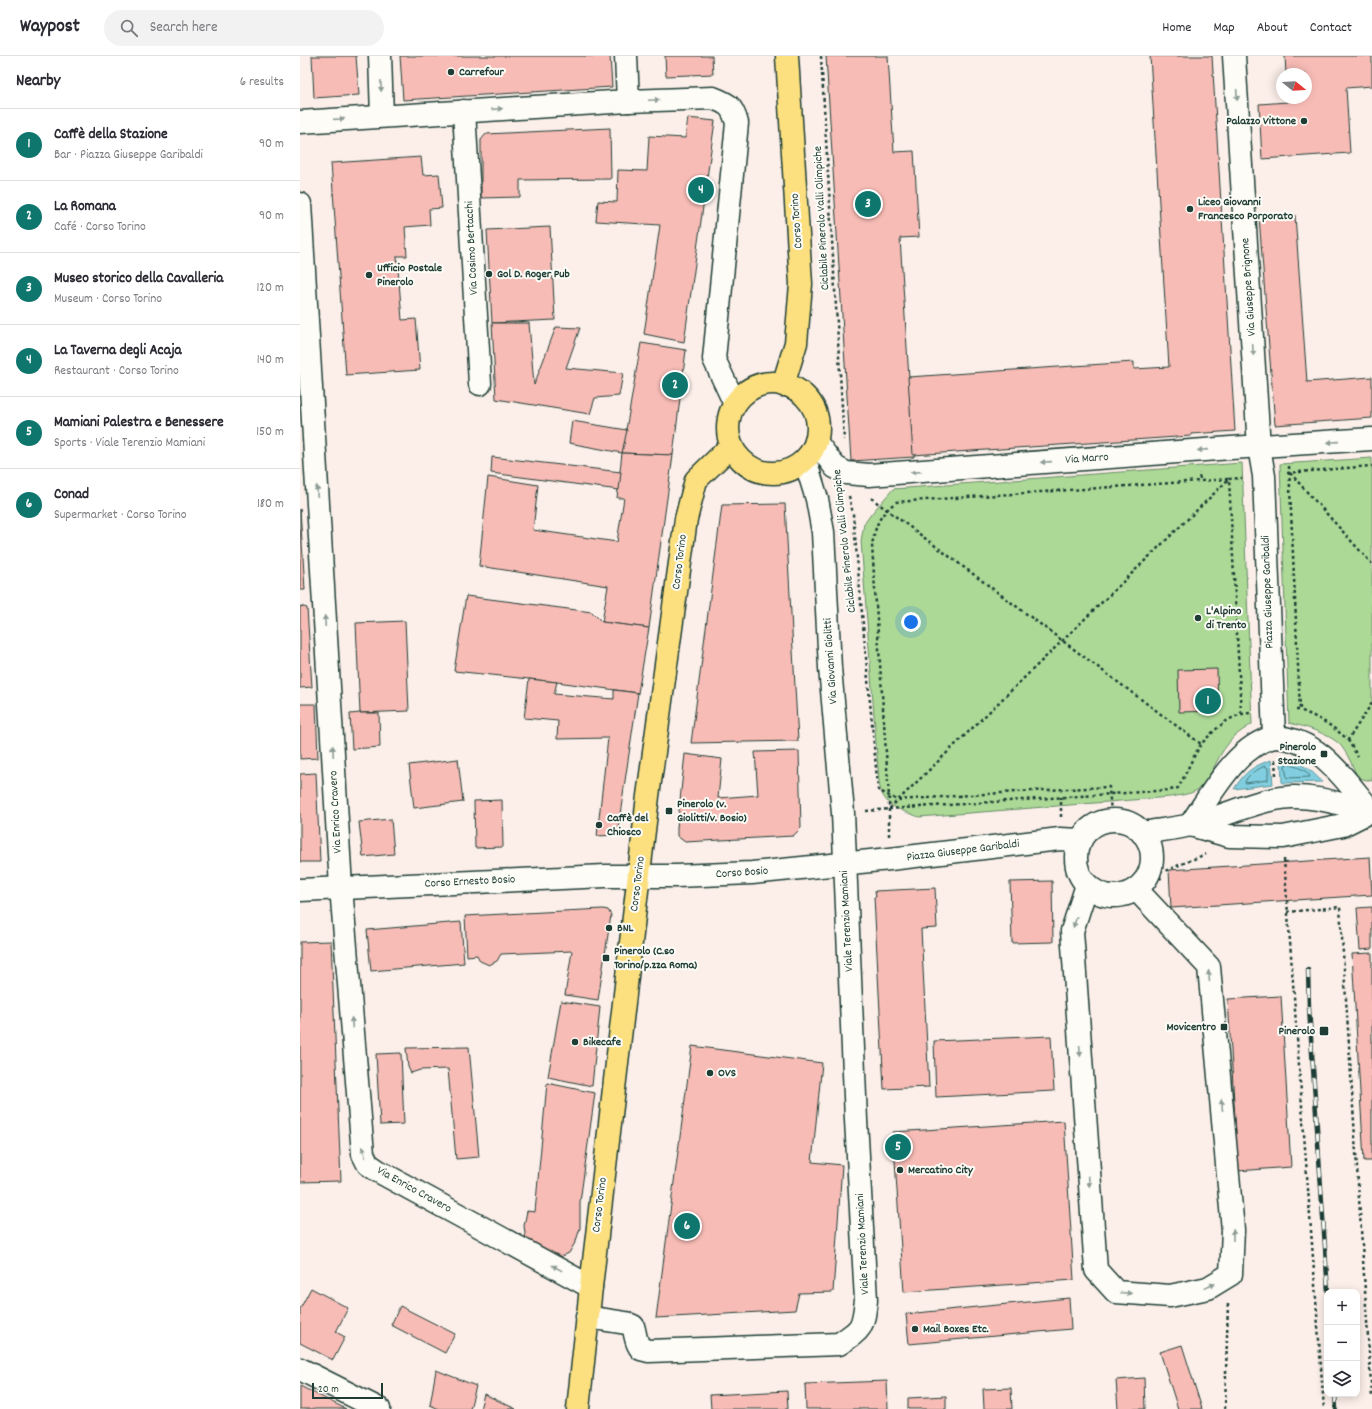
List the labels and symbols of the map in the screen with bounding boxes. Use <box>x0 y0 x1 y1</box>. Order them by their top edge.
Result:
place label: Carrefour <box>459 64 504 81</box>
marker: Carrefour <box>446 67 456 77</box>
north arrow <box>1276 68 1312 104</box>
one-way arrow <box>378 80 384 93</box>
one-way arrow <box>1233 89 1240 101</box>
one-way arrow <box>648 97 661 103</box>
one-way arrow <box>491 106 503 113</box>
place label: Palazzo Vittone <box>1226 113 1297 130</box>
one-way arrow <box>333 116 345 123</box>
marker: Palazzo Vittone <box>1299 116 1309 126</box>
street label: Ciclabile Pinerolo Valli Olimpiche <box>810 145 834 291</box>
pin: 4 <box>688 175 714 205</box>
pin: 3 <box>855 189 881 219</box>
street label: Corso Torino <box>787 193 807 249</box>
place label: Liceo Giovanni Francesco Porporato <box>1198 194 1294 225</box>
street label: Via Cosimo Bertacchi <box>461 201 483 295</box>
marker: Liceo Giovanni Francesco Porporato <box>1185 204 1195 214</box>
street label: Via Giuseppe Brignone <box>1237 237 1261 337</box>
place label: Ufficio Postale Pinerolo <box>377 260 443 291</box>
place label: Gol D. Roger Pub <box>497 266 570 283</box>
marker: Gol D. Roger Pub <box>484 269 494 279</box>
marker: Ufficio Postale Pinerolo <box>364 270 374 280</box>
one-way arrow <box>1250 344 1257 356</box>
pin: 2 <box>662 370 688 400</box>
one-way arrow <box>1327 438 1339 445</box>
one-way arrow <box>1197 446 1209 453</box>
street label: Via Marro <box>1065 449 1109 469</box>
one-way arrow <box>1040 459 1052 466</box>
street label: Ciclabile Pinerolo Valli Olimpiche <box>829 468 861 614</box>
one-way arrow <box>910 469 922 476</box>
one-way arrow <box>313 485 320 497</box>
street label: Corso Torino <box>668 533 692 591</box>
street label: Piazza Giuseppe Garibaldi <box>1258 535 1278 649</box>
place label: L'Alpino di Trento <box>1206 603 1247 634</box>
your location <box>901 612 921 632</box>
marker: L'Alpino di Trento <box>1193 613 1203 623</box>
one-way arrow <box>321 615 328 627</box>
street label: Via Giovanni Giolitti <box>820 617 842 705</box>
pin: 1 <box>1195 686 1221 716</box>
place label: Pinerolo Stazione <box>1278 739 1317 770</box>
one-way arrow <box>329 745 336 757</box>
marker: Pinerolo Stazione <box>1319 749 1329 759</box>
street label: Via Enrico Cravero <box>325 770 347 854</box>
place label: Pinerolo (v. Giolitti/v. Bosio) <box>677 796 747 827</box>
marker: Pinerolo (v. Giolitti/v. Bosio) <box>664 806 674 816</box>
place label: Caffè del Chiosco <box>607 810 649 841</box>
marker: Caffè del Chiosco <box>594 820 604 830</box>
street label: Piazza Giuseppe Garibaldi <box>906 836 1020 866</box>
street label: Corso Torino <box>626 855 650 913</box>
street label: Corso Bosio <box>715 863 769 883</box>
street label: Viale Terenzio Mamiani <box>836 870 858 972</box>
street label: Corso Ernesto Bosio <box>424 871 516 893</box>
one-way arrow <box>1072 916 1078 928</box>
place label: BNL <box>617 920 634 937</box>
marker: BNL <box>604 923 614 933</box>
place label: Pinerolo (C.so Torino/p.zza Roma) <box>614 943 697 974</box>
marker: Pinerolo (C.so Torino/p.zza Roma) <box>601 953 611 963</box>
one-way arrow <box>1206 970 1213 982</box>
one-way arrow <box>349 1017 356 1029</box>
place label: Movicentro <box>1167 1019 1217 1036</box>
marker: Movicentro <box>1219 1022 1229 1032</box>
place label: Pinerolo <box>1279 1023 1316 1040</box>
marker: Pinerolo <box>1318 1025 1330 1037</box>
place label: Bikecafe <box>583 1034 622 1051</box>
marker: Bikecafe <box>570 1037 580 1047</box>
one-way arrow <box>1077 1045 1084 1057</box>
place label: OVS <box>718 1065 736 1082</box>
marker: OVS <box>705 1068 715 1078</box>
one-way arrow <box>1218 1099 1225 1111</box>
pin: 5 <box>885 1132 911 1162</box>
one-way arrow <box>360 1146 366 1159</box>
street label: Via Enrico Cravero <box>374 1162 454 1218</box>
place label: Mercatino City <box>908 1162 974 1179</box>
marker: Mercatino City <box>895 1165 905 1175</box>
one-way arrow <box>1086 1175 1093 1187</box>
street label: Corso Torino <box>588 1176 612 1234</box>
street label: Viale Terenzio Mamiani <box>852 1193 874 1295</box>
pin: 6 <box>674 1211 700 1241</box>
one-way arrow <box>1230 1228 1236 1241</box>
one-way arrow <box>551 1265 562 1271</box>
one-way arrow <box>1204 1283 1216 1289</box>
one-way arrow <box>1120 1290 1133 1296</box>
place label: Mail Boxes Etc. <box>923 1321 989 1338</box>
marker: Mail Boxes Etc. <box>910 1324 920 1334</box>
scale bar <box>312 1381 383 1400</box>

